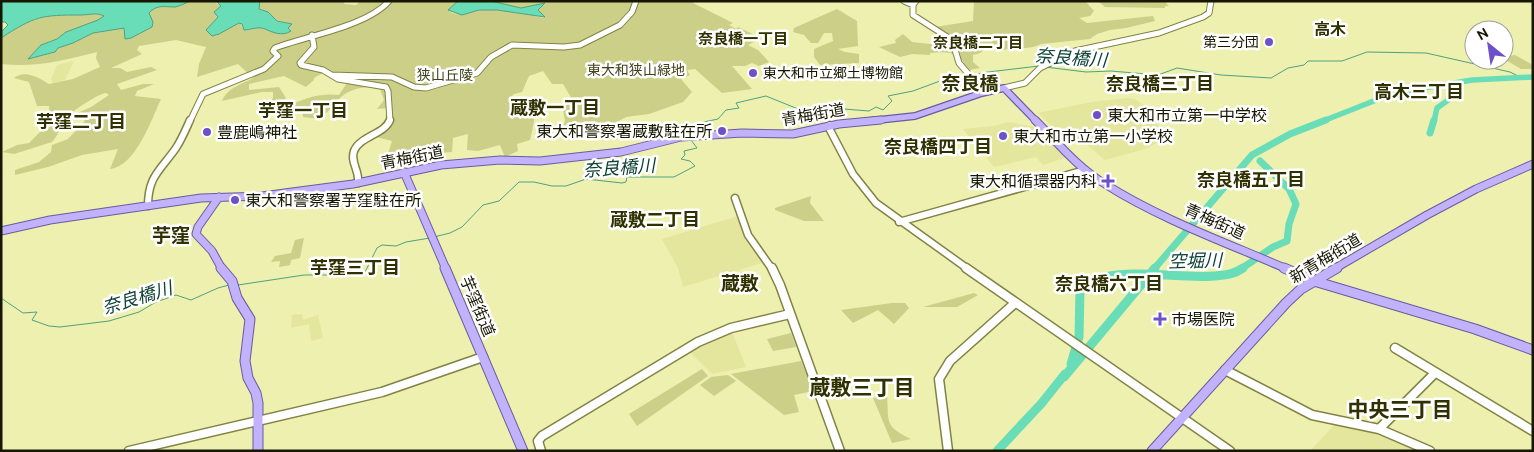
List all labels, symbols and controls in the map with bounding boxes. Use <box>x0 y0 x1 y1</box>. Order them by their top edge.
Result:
district label: 高木 <box>1314 20 1346 38</box>
north arrow <box>1464 20 1514 70</box>
text: N <box>1474 24 1491 43</box>
district label: 奈良橋一丁目 <box>698 30 788 47</box>
district label: 奈良橋二丁目 <box>933 34 1023 51</box>
place label: 第三分団 <box>1203 34 1259 50</box>
marker: 第三分団 <box>1263 36 1275 48</box>
water label: 奈良橋川 <box>1034 45 1110 70</box>
park label: 東大和狭山緑地 <box>587 62 685 78</box>
place label: 東大和市立郷土博物館 <box>763 65 903 81</box>
park label: 狭山丘陵 <box>417 67 473 83</box>
marker: 東大和市立郷土博物館 <box>747 67 759 79</box>
district label: 奈良橋 <box>941 72 999 94</box>
district label: 奈良橋三丁目 <box>1106 73 1214 93</box>
district label: 高木三丁目 <box>1374 81 1464 101</box>
district label: 蔵敷一丁目 <box>510 97 600 117</box>
district label: 芋窪一丁目 <box>258 100 348 120</box>
street label: 青梅街道 <box>780 100 846 128</box>
place label: 東大和市立第一中学校 <box>1107 106 1267 124</box>
marker: 東大和市立第一中学校 <box>1091 109 1103 121</box>
district label: 芋窪二丁目 <box>36 111 126 131</box>
place label: 東大和警察署蔵敷駐在所 <box>536 122 712 140</box>
place label: 豊鹿嶋神社 <box>217 123 297 141</box>
marker: 東大和警察署蔵敷駐在所 <box>716 125 728 137</box>
marker: 豊鹿嶋神社 <box>201 126 213 138</box>
place label: 東大和市立第一小学校 <box>1013 127 1173 145</box>
marker: 東大和市立第一小学校 <box>997 130 1009 142</box>
district label: 奈良橋四丁目 <box>884 136 992 156</box>
street label: 青梅街道 <box>379 142 445 172</box>
water label: 奈良橋川 <box>582 154 658 179</box>
district label: 奈良橋五丁目 <box>1197 169 1305 189</box>
place label: 東大和循環器内科 <box>969 172 1097 190</box>
marker: 東大和循環器内科 <box>1101 174 1115 188</box>
place label: 東大和警察署芋窪駐在所 <box>245 191 421 209</box>
marker: 東大和警察署芋窪駐在所 <box>229 194 241 206</box>
street label: 青梅街道 <box>1182 200 1248 242</box>
district label: 蔵敷二丁目 <box>610 209 700 229</box>
district label: 芋窪 <box>152 224 190 246</box>
street label: 新青梅街道 <box>1286 230 1364 286</box>
water label: 空堀川 <box>1168 249 1224 270</box>
district label: 芋窪三丁目 <box>310 257 400 277</box>
district label: 蔵敷 <box>721 272 759 294</box>
street label: 芋窪街道 <box>457 273 499 339</box>
district label: 奈良橋六丁目 <box>1055 273 1163 293</box>
water label: 奈良橋川 <box>100 276 176 317</box>
place label: 市場医院 <box>1171 310 1235 328</box>
marker: 市場医院 <box>1153 312 1167 326</box>
district label: 蔵敷三丁目 <box>810 375 915 399</box>
district label: 中央三丁目 <box>1348 397 1453 421</box>

